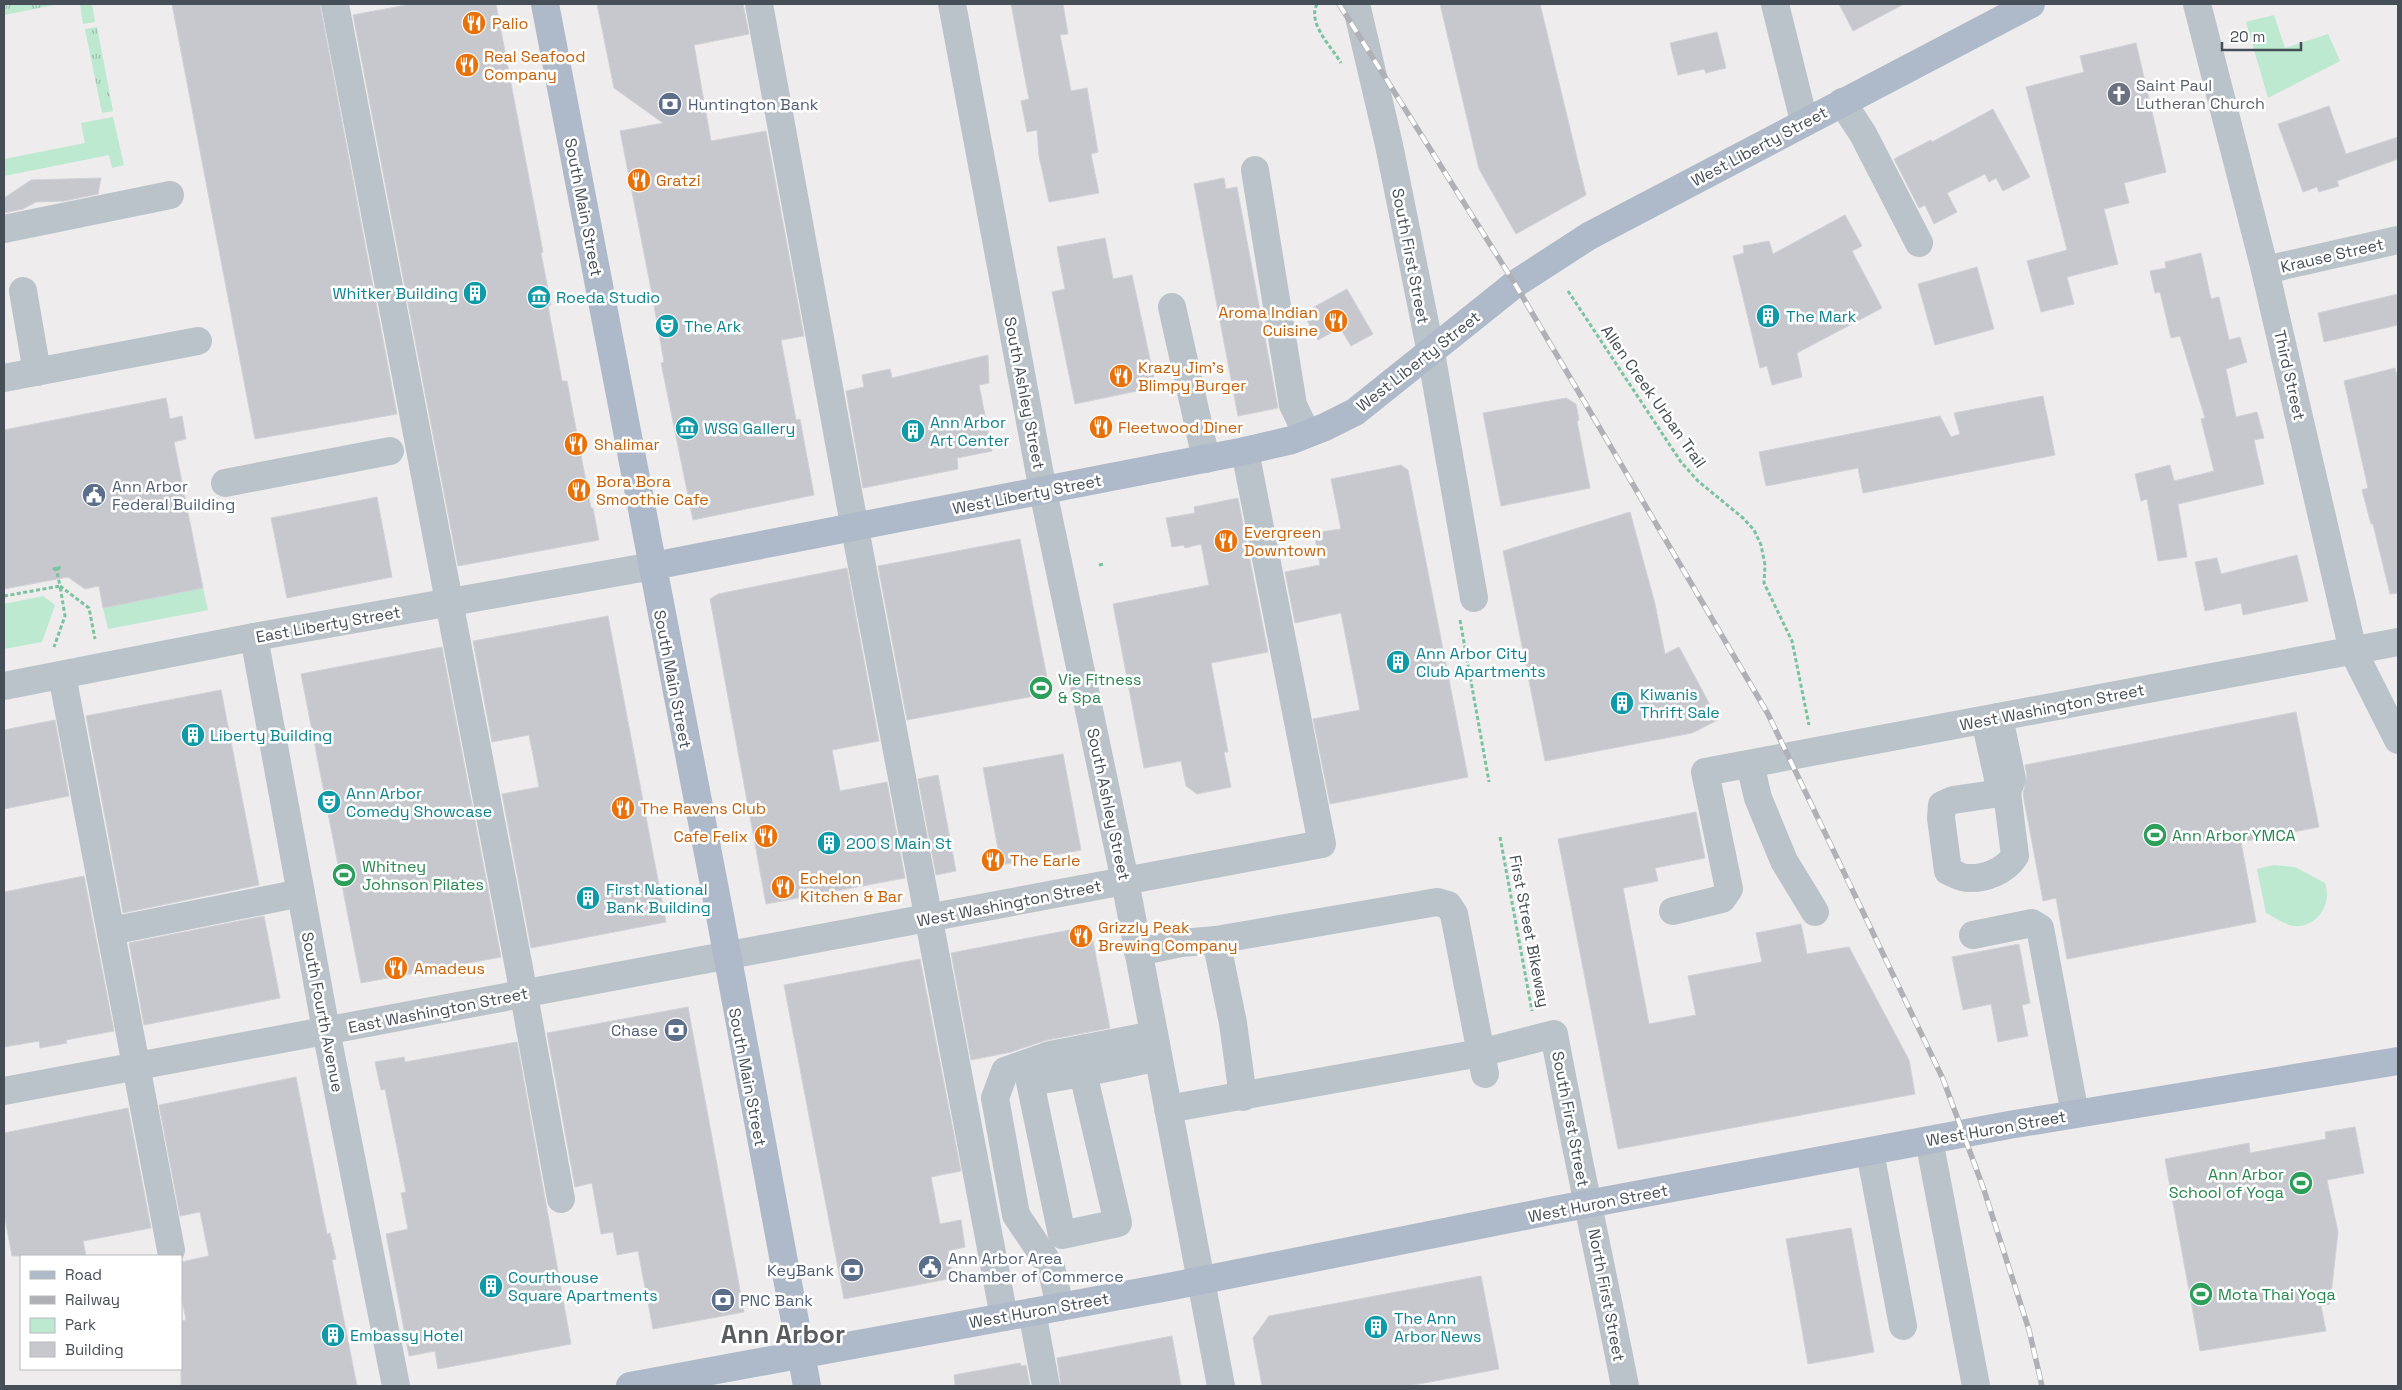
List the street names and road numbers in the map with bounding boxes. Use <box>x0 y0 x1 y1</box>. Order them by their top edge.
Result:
street label: West Liberty Street <box>1687 102 1831 191</box>
street label: South Main Street <box>560 136 607 278</box>
street label: South First Street <box>1387 186 1434 326</box>
street label: Krause Street <box>2278 233 2386 278</box>
street label: West Liberty Street <box>1352 306 1485 416</box>
street label: South Ashley Street <box>999 315 1050 471</box>
street label: Allen Creek Urban Trail <box>1596 321 1711 472</box>
street label: Third Street <box>2269 328 2310 422</box>
street label: West Liberty Street <box>951 470 1104 519</box>
street label: East Liberty Street <box>254 601 402 648</box>
street label: South Main Street <box>649 608 696 750</box>
street label: West Washington Street <box>1958 679 2146 736</box>
street label: South Ashley Street <box>1082 726 1135 882</box>
street label: First Street Bikeway <box>1504 853 1555 1009</box>
street label: West Washington Street <box>915 875 1103 932</box>
street label: South Fourth Avenue <box>297 930 348 1094</box>
street label: East Washington Street <box>346 983 530 1038</box>
street label: South Main Street <box>724 1006 771 1148</box>
street label: South First Street <box>1547 1049 1594 1189</box>
street label: West Huron Street <box>1924 1106 2068 1151</box>
street label: West Huron Street <box>1527 1180 1670 1227</box>
street label: North First Street <box>1583 1227 1630 1363</box>
street label: West Huron Street <box>967 1288 1111 1333</box>

